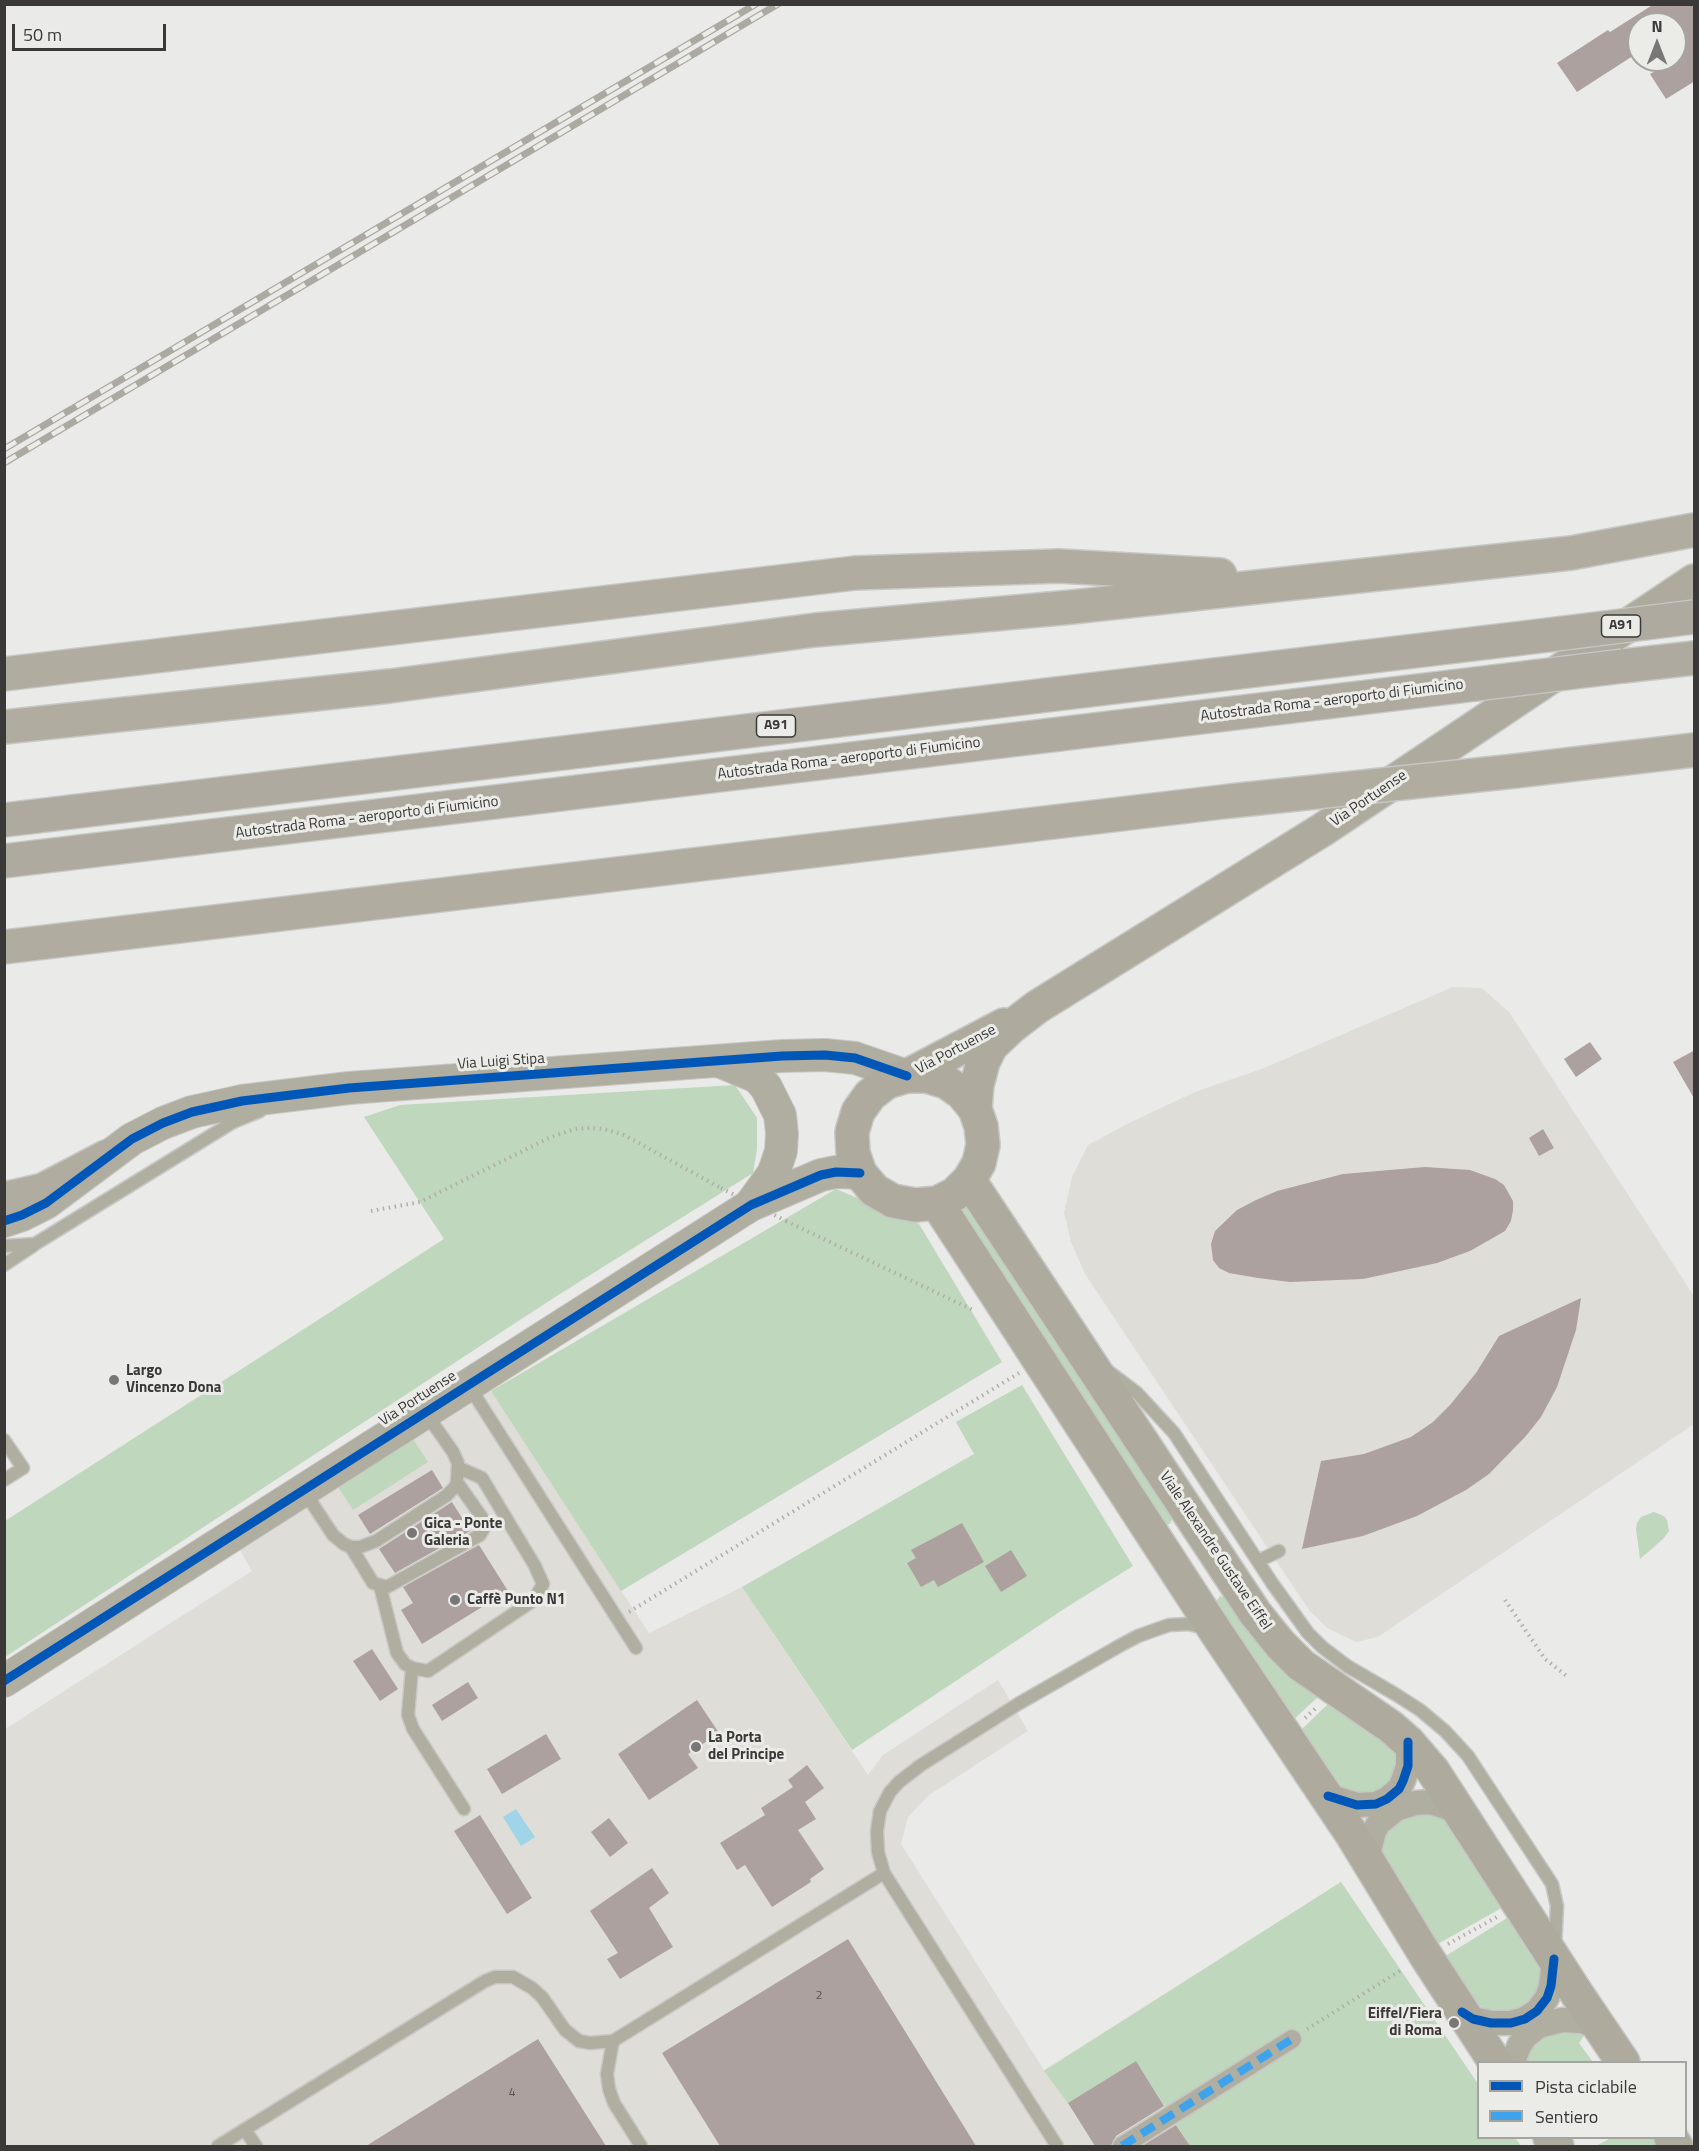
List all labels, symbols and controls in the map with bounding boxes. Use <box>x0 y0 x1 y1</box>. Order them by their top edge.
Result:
scale bar <box>15 12 170 50</box>
north arrow <box>1627 12 1687 72</box>
text: N <box>1651 14 1663 38</box>
text: 50 m <box>23 21 62 48</box>
road number: A91 <box>1602 615 1640 637</box>
street label: Autostrada Roma - aeroporto di Fiumicino <box>1199 676 1465 726</box>
road number: A91 <box>756 715 796 737</box>
street label: Autostrada Roma - aeroporto di Fiumicino <box>716 734 982 784</box>
street label: Via Portuense <box>1327 767 1411 831</box>
street label: Autostrada Roma - aeroporto di Fiumicino <box>234 793 500 843</box>
street label: Via Portuense <box>913 1021 999 1079</box>
street label: Via Luigi Stipa <box>457 1050 545 1074</box>
place label: Largo Vincenzo Dona <box>126 1362 221 1397</box>
street label: Via Portuense <box>376 1367 460 1431</box>
marker: Largo Vincenzo Dona <box>107 1373 121 1387</box>
street label: Viale Alexandre Gustave Eiffel <box>1155 1468 1275 1634</box>
place label: Gica - Ponte Galeria <box>424 1515 502 1550</box>
marker: Gica - Ponte Galeria <box>405 1526 419 1540</box>
place label: Caffè Punto N1 <box>467 1591 565 1609</box>
marker: Caffè Punto N1 <box>448 1593 462 1607</box>
place label: La Porta del Principe <box>708 1729 784 1764</box>
marker: La Porta del Principe <box>689 1740 703 1754</box>
house number: 2 <box>816 1989 822 2003</box>
place label: Eiffel/Fiera di Roma <box>1368 2005 1442 2040</box>
marker: Eiffel/Fiera di Roma <box>1447 2016 1461 2030</box>
legend <box>1477 2061 1687 2139</box>
text: Pista ciclabile <box>1535 2073 1637 2100</box>
house number: 4 <box>509 2086 515 2100</box>
text: Sentiero <box>1535 2103 1598 2130</box>

